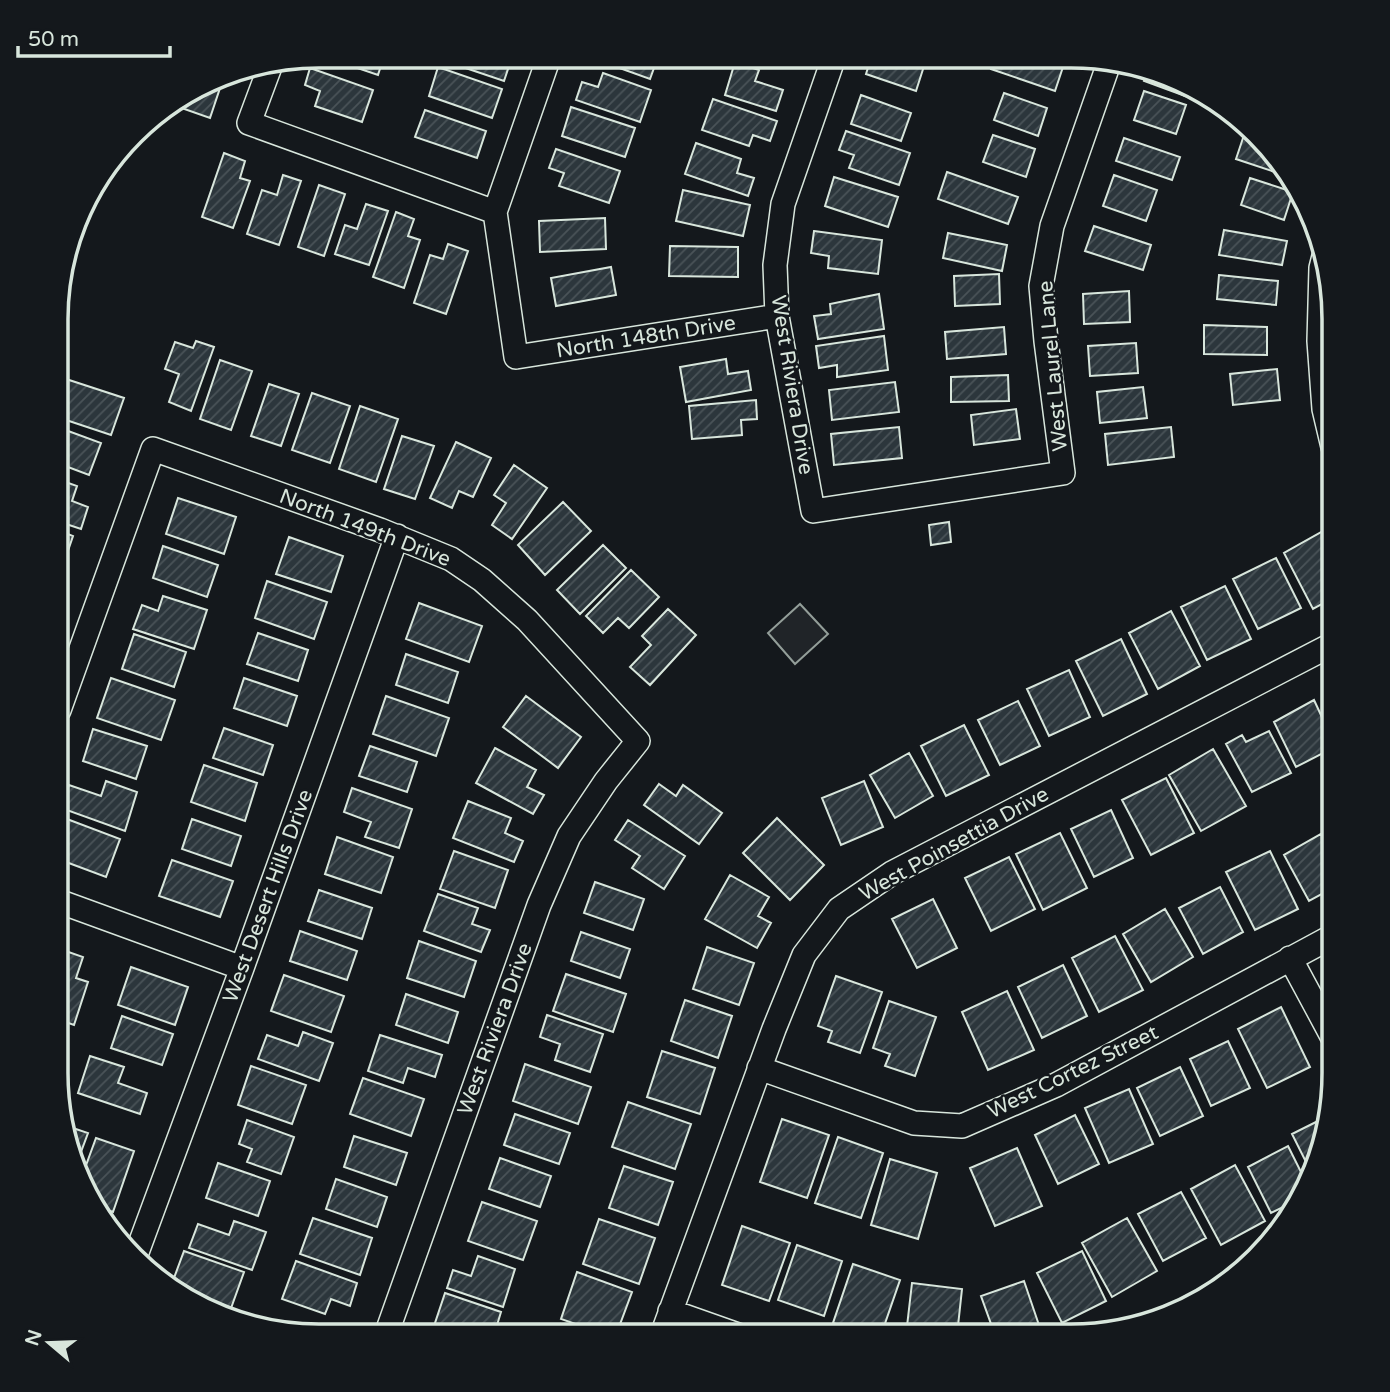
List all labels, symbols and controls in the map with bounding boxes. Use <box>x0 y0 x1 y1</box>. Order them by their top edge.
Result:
scale bar <box>18 14 170 58</box>
text: 50 m <box>28 27 79 52</box>
street label: West Laurel Lane <box>1033 280 1073 452</box>
street label: West Riviera Drive <box>765 294 819 477</box>
street label: North 148th Drive <box>555 310 738 364</box>
street label: North 149th Drive <box>276 484 454 572</box>
street label: West Poinsettia Drive <box>855 782 1053 906</box>
street label: West Desert Hills Drive <box>218 786 318 1006</box>
street label: West Riviera Drive <box>452 940 538 1118</box>
street label: West Cortez Street <box>984 1020 1162 1124</box>
north arrow <box>14 1308 84 1378</box>
text: N <box>21 1327 47 1349</box>

